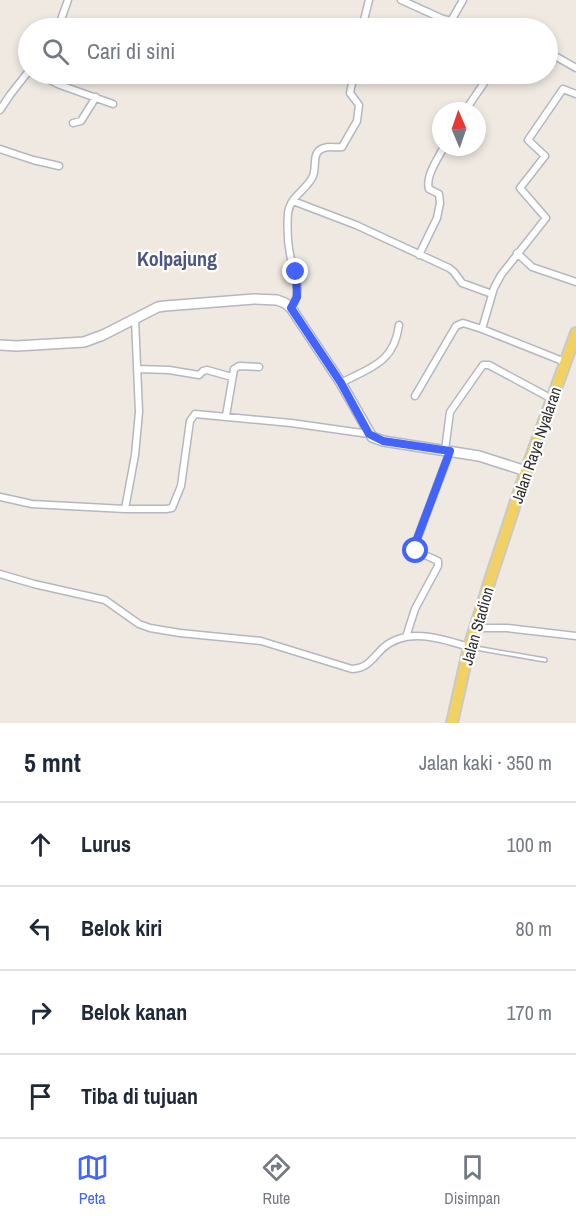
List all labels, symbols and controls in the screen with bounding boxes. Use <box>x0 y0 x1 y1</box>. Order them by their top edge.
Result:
search box <box>18 18 558 84</box>
icon: search <box>39 35 72 68</box>
text: Cari di sini <box>87 36 175 66</box>
north arrow <box>432 102 486 156</box>
district label: Kolpajung <box>137 245 217 272</box>
route end <box>282 258 308 284</box>
street label: Jalan Raya Nyalaran <box>506 384 566 506</box>
route start <box>402 537 428 563</box>
street label: Jalan Stadion <box>455 584 499 668</box>
text: 5 mnt <box>24 745 81 780</box>
text: Jalan kaki · 350 m <box>419 749 552 776</box>
icon: ahead <box>24 828 57 861</box>
text: Lurus <box>81 829 131 859</box>
text: 100 m <box>506 831 552 858</box>
icon: left <box>24 912 57 945</box>
text: Belok kiri <box>81 913 162 943</box>
text: 80 m <box>516 915 552 942</box>
icon: right <box>24 996 57 1029</box>
text: Belok kanan <box>81 997 187 1027</box>
text: 170 m <box>506 999 552 1026</box>
icon: arrive <box>24 1080 57 1113</box>
text: Tiba di tujuan <box>81 1081 198 1111</box>
tab: Peta <box>76 1151 109 1209</box>
tab: Rute <box>260 1151 293 1209</box>
tab: Disimpan <box>444 1151 500 1209</box>

